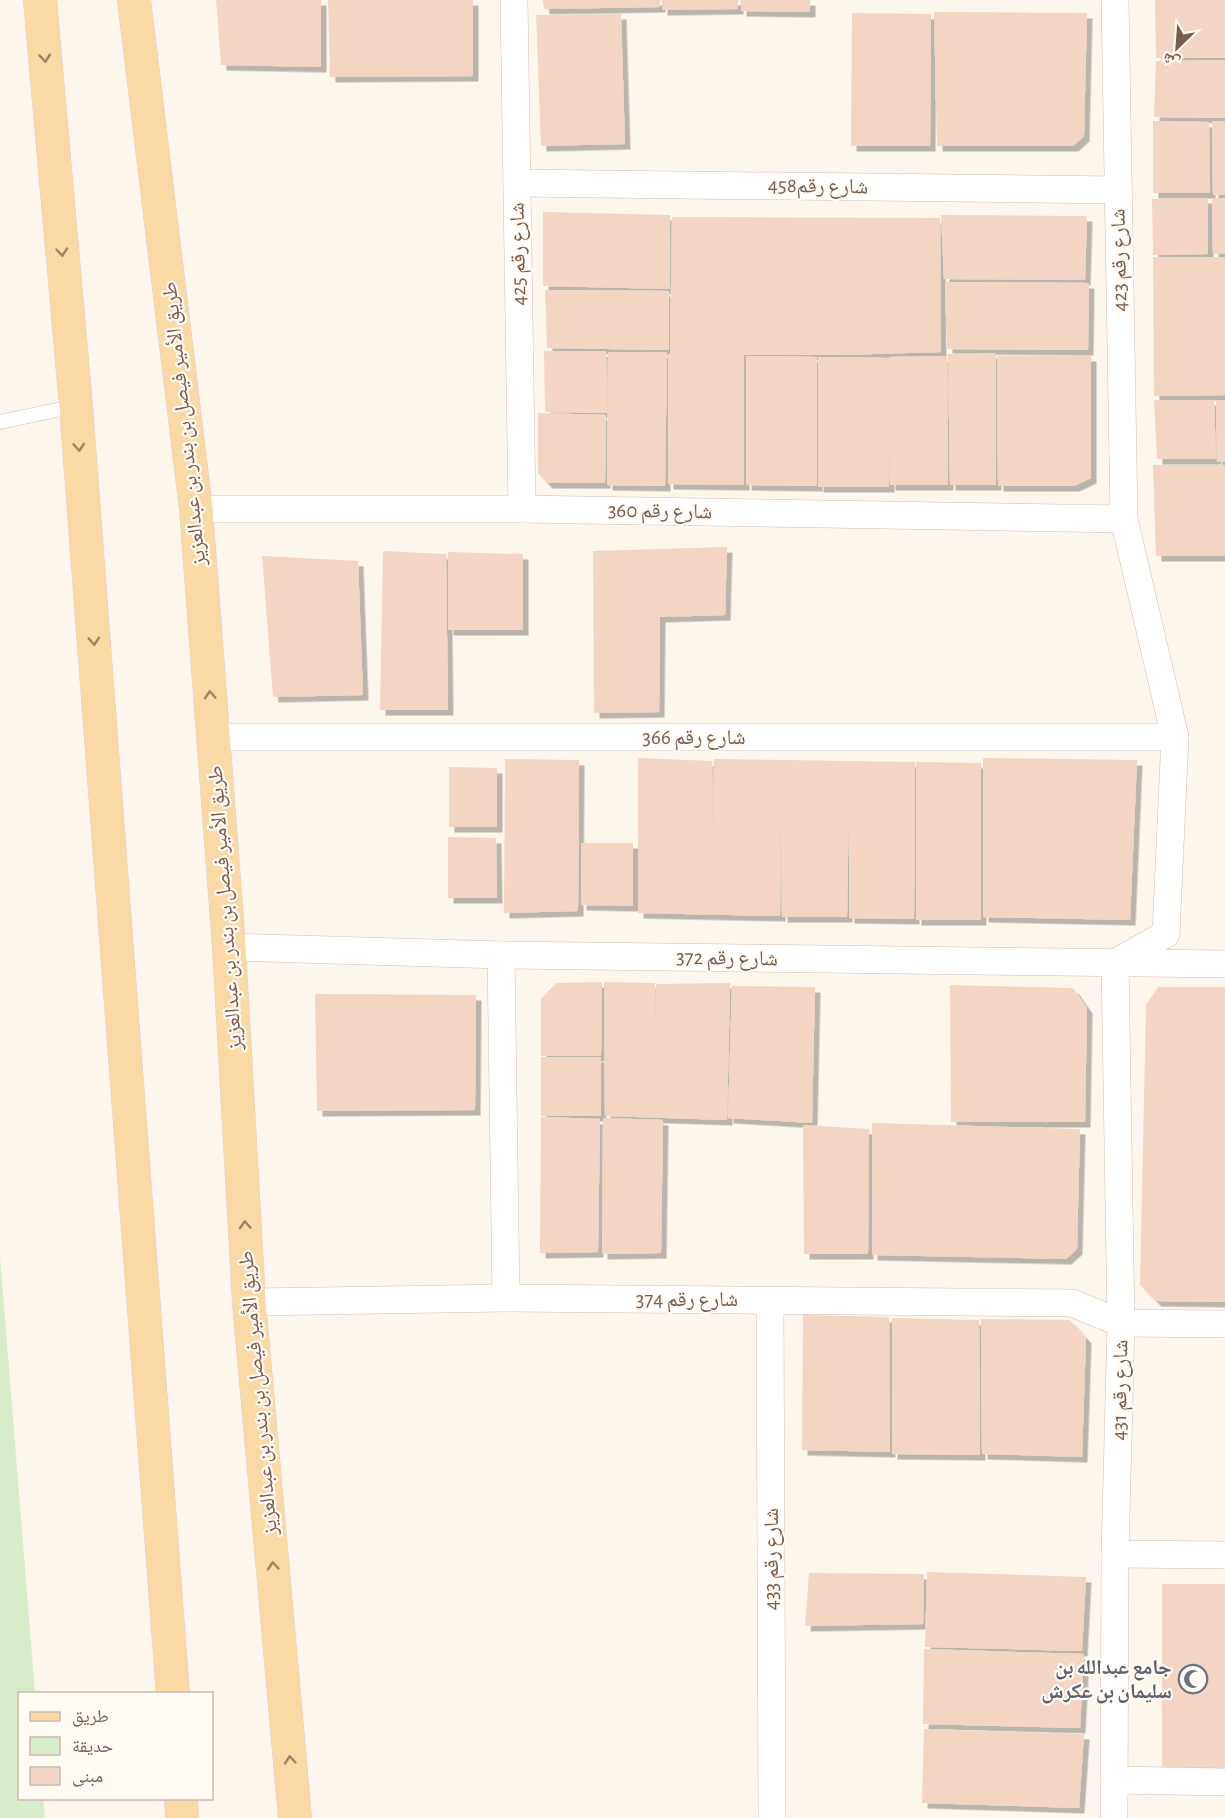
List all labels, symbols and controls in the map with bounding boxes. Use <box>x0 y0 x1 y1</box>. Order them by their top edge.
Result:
north arrow <box>1147 18 1207 78</box>
text: ش <box>1160 49 1183 72</box>
one-way arrow <box>38 54 51 63</box>
street label: شارع رقم458 <box>768 175 868 200</box>
street label: شارع رقم 425 <box>507 202 532 306</box>
street label: شارع رقم 423 <box>1108 208 1133 312</box>
one-way arrow <box>55 248 68 257</box>
street label: طريق الأمير فيصل بن بندر بن عبدالعزيز <box>158 281 211 568</box>
one-way arrow <box>73 442 86 451</box>
street label: شارع رقم 360 <box>608 500 712 525</box>
one-way arrow <box>87 637 100 646</box>
one-way arrow <box>204 690 217 699</box>
street label: شارع رقم 366 <box>642 727 746 751</box>
street label: طريق الأمير فيصل بن بندر بن عبدالعزيز <box>204 765 247 1052</box>
street label: شارع رقم 372 <box>676 947 778 972</box>
one-way arrow <box>238 1220 251 1229</box>
street label: طريق الأمير فيصل بن بندر بن عبدالعزيز <box>235 1250 283 1537</box>
street label: شارع رقم 374 <box>636 1289 738 1313</box>
street label: شارع رقم 431 <box>1109 1339 1134 1441</box>
street label: شارع رقم 433 <box>761 1508 785 1610</box>
one-way arrow <box>267 1561 280 1570</box>
place label: جامع عبدالله بن سليمان بن عكرش <box>1041 1657 1172 1704</box>
mosque icon: جامع عبدالله بن سليمان بن عكرش <box>1177 1663 1209 1695</box>
legend <box>18 1692 213 1800</box>
text: طريق <box>72 1708 109 1727</box>
text: حديقة <box>72 1738 113 1756</box>
one-way arrow <box>284 1755 297 1764</box>
text: مبنى <box>72 1768 103 1787</box>

